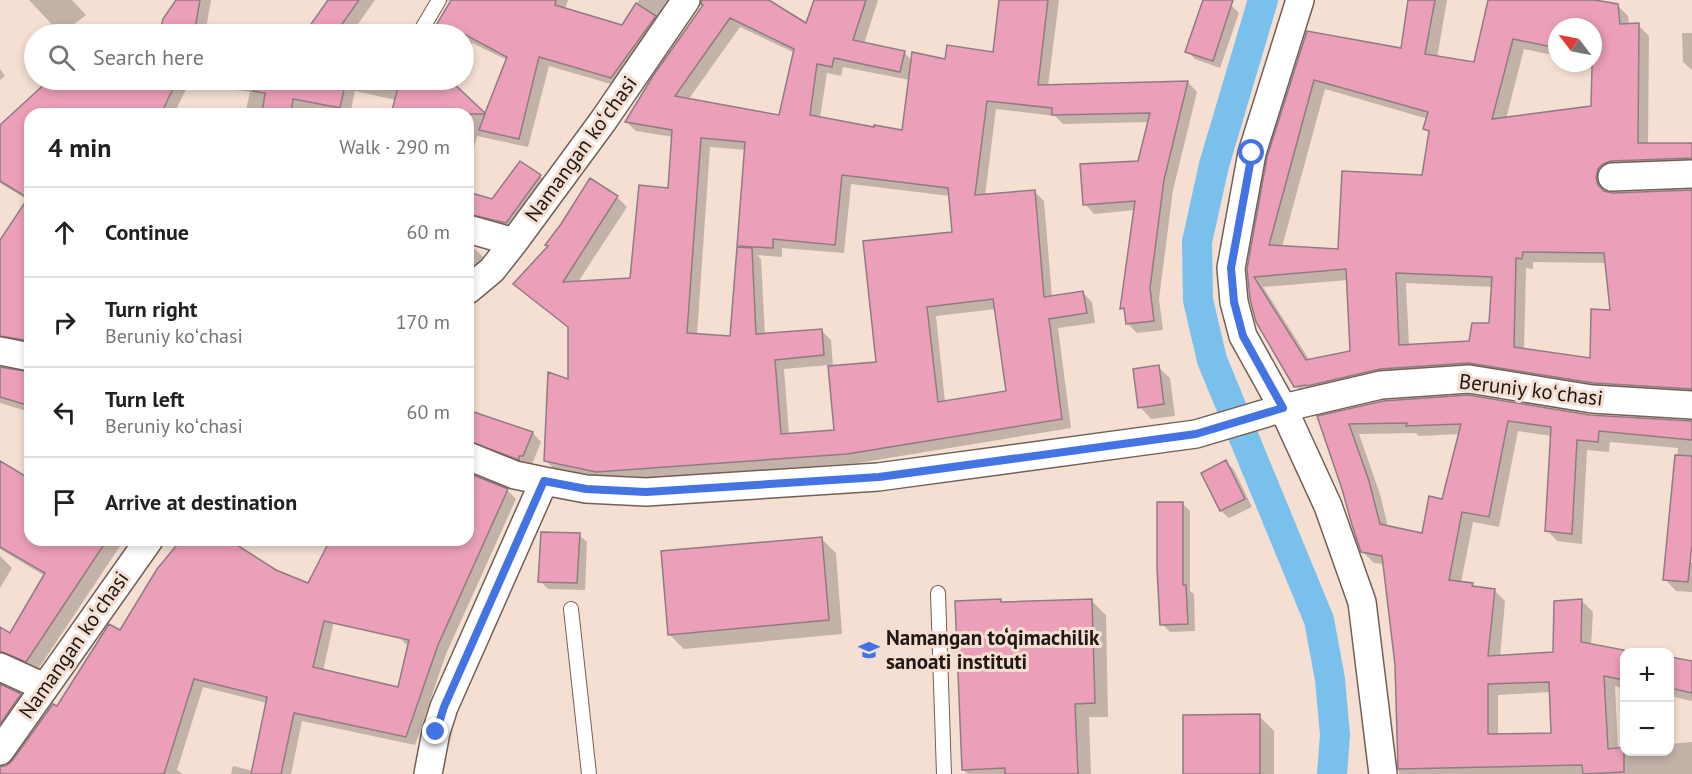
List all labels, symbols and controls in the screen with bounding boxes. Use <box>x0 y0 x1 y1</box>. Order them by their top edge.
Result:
north arrow <box>1548 18 1602 72</box>
search box <box>24 24 474 90</box>
icon: search <box>45 41 78 74</box>
text: Search here <box>93 43 204 71</box>
street label: Namangan koʻchasi <box>519 70 643 227</box>
text: 4 min <box>48 131 111 164</box>
text: Walk · 290 m <box>339 134 450 160</box>
route start <box>1238 139 1264 165</box>
icon: ahead <box>48 216 81 249</box>
text: Continue <box>105 218 189 246</box>
text: 60 m <box>407 219 450 245</box>
text: Turn right <box>105 295 197 323</box>
icon: right <box>48 306 81 339</box>
text: 170 m <box>396 309 450 335</box>
text: Beruniy koʻchasi <box>105 323 243 349</box>
street label: Beruniy koʻchasi <box>1458 367 1605 412</box>
text: Turn left <box>105 385 185 413</box>
icon: left <box>48 396 81 429</box>
text: 60 m <box>407 399 450 425</box>
text: Beruniy koʻchasi <box>105 413 243 439</box>
icon: arrive <box>48 486 81 519</box>
text: Arrive at destination <box>105 488 297 516</box>
street label: Namangan koʻchasi <box>13 566 135 724</box>
place label: Namangan to‘qimachilik sanoati instituti <box>886 624 1100 675</box>
school or university icon: Namangan to‘qimachilik sanoati instituti <box>857 638 881 662</box>
map controls <box>1620 648 1674 756</box>
button: + <box>1620 648 1674 702</box>
button: − <box>1620 702 1674 756</box>
route end <box>422 718 448 744</box>

